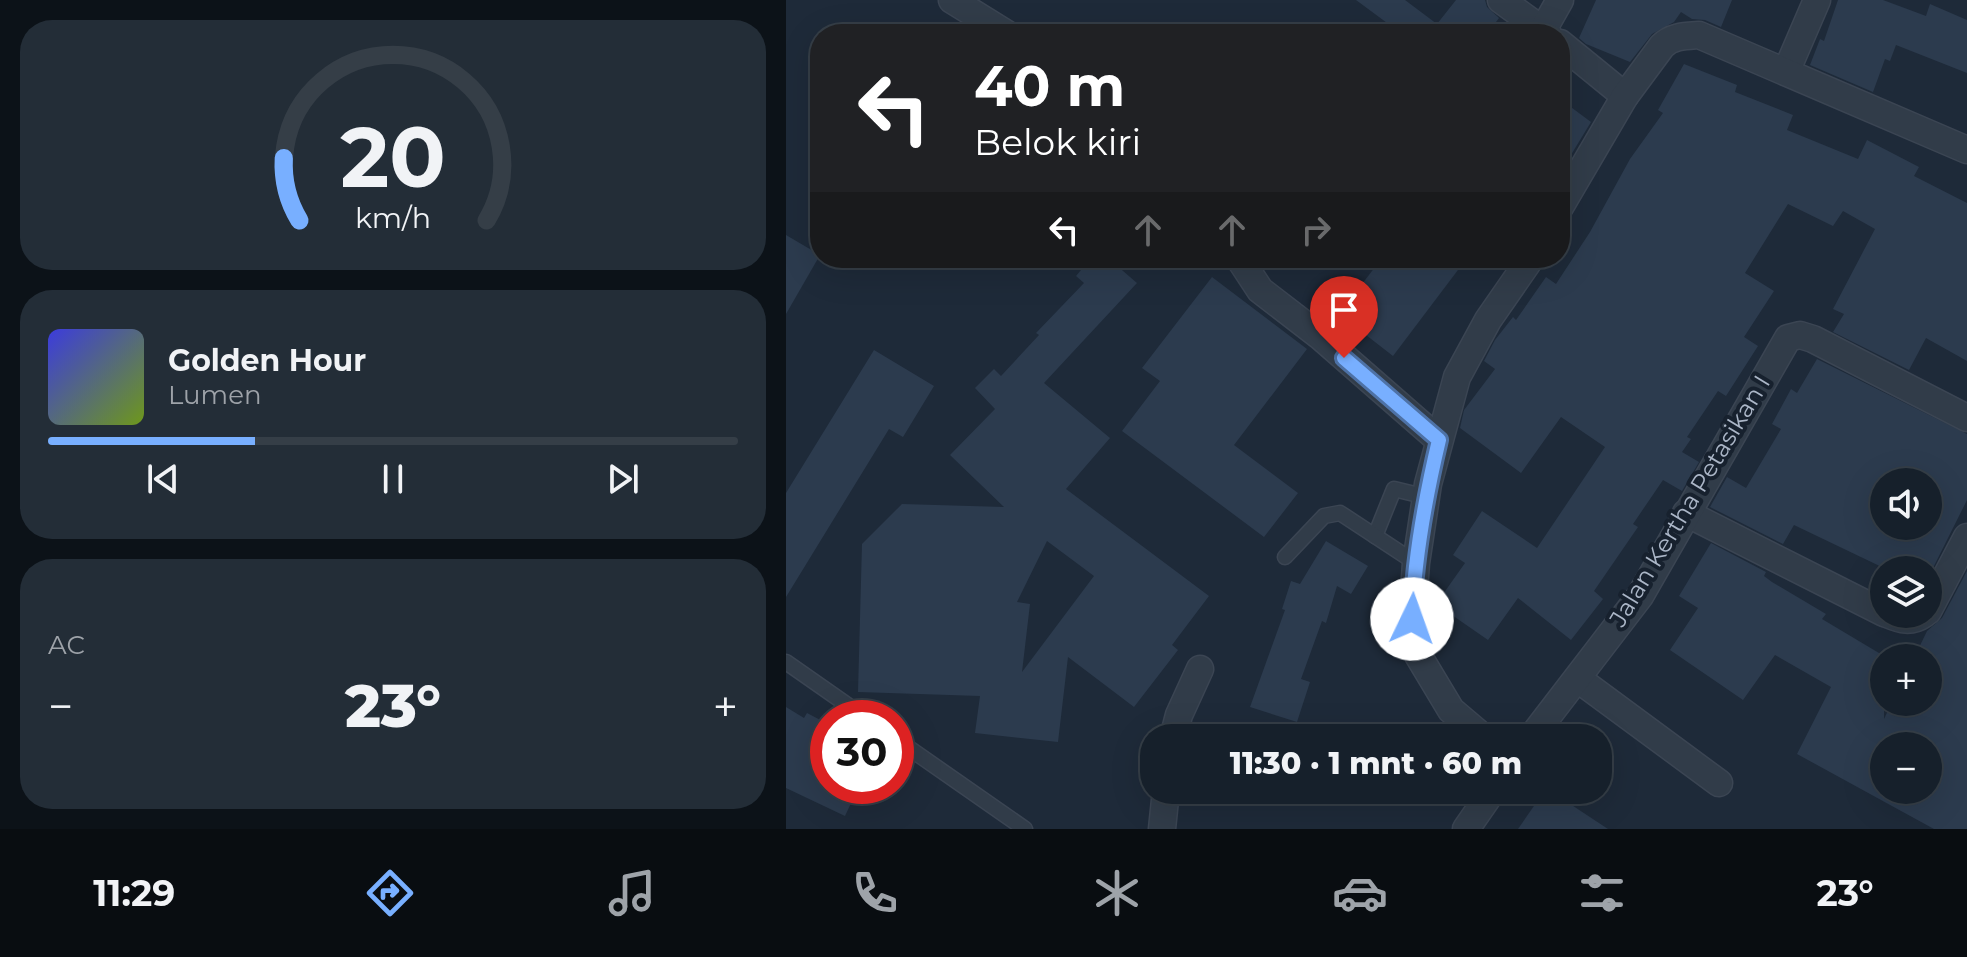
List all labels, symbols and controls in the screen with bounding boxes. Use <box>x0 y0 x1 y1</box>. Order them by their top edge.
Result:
text: 40 m <box>974 52 1125 120</box>
icon: left <box>842 56 946 160</box>
text: 20 <box>340 105 446 207</box>
text: Belok kiri <box>974 120 1141 164</box>
text: km/h <box>355 200 431 235</box>
icon: left <box>1042 208 1086 252</box>
icon: ahead <box>1126 208 1170 252</box>
icon: ahead <box>1210 208 1254 252</box>
icon: right <box>1294 208 1338 252</box>
pin <box>1310 276 1378 358</box>
icon: arrive <box>1322 288 1366 332</box>
text: Golden Hour <box>168 342 366 379</box>
street label: Jalan Kertha Petasikan I <box>1603 370 1776 632</box>
text: Lumen <box>168 379 261 411</box>
icon: previous <box>141 457 185 501</box>
icon: pause <box>371 457 415 501</box>
icon: next <box>601 457 645 501</box>
map controls <box>1870 468 1942 804</box>
button: sound <box>1870 468 1942 540</box>
button: layers <box>1870 556 1942 628</box>
position arrow <box>1370 577 1454 661</box>
text: AC <box>48 629 85 661</box>
button: + <box>1870 644 1942 716</box>
text: 23° <box>345 669 441 742</box>
text: − <box>48 679 73 733</box>
text: + <box>713 679 738 733</box>
speed limit sign: 30 <box>810 700 914 804</box>
button: − <box>1870 732 1942 804</box>
text: 11:30 · 1 mnt · 60 m <box>1230 745 1522 782</box>
icon: directions <box>362 865 418 921</box>
icon: music <box>604 865 660 921</box>
icon: phone <box>847 865 903 921</box>
icon: climate <box>1089 865 1145 921</box>
icon: car <box>1332 865 1388 921</box>
icon: filters <box>1574 865 1630 921</box>
text: 11:29 <box>93 871 175 915</box>
text: 23° <box>1817 871 1874 915</box>

